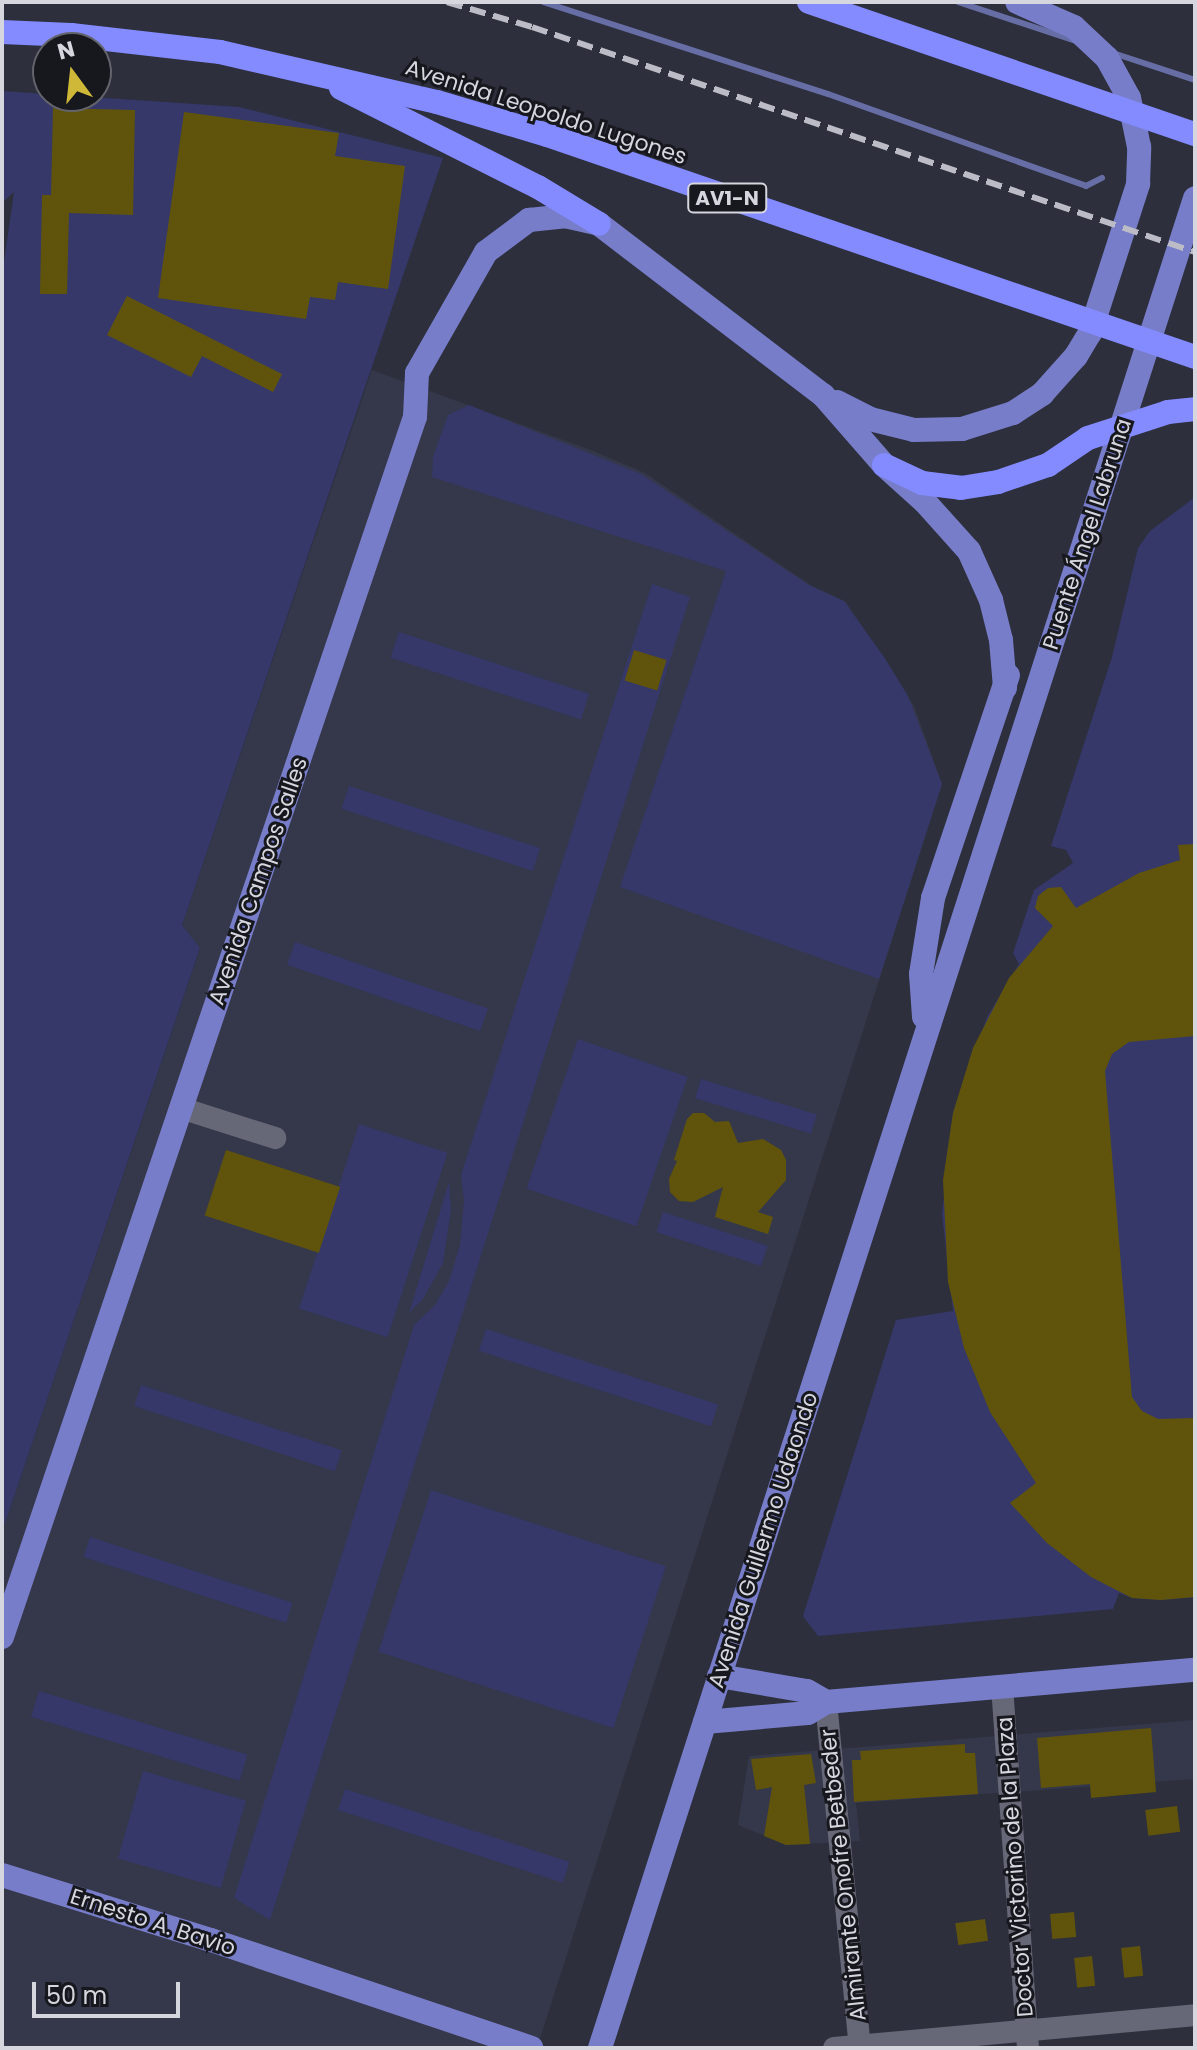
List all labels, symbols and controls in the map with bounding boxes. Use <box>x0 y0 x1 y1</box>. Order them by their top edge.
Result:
north arrow <box>32 32 112 112</box>
text: N <box>54 33 78 67</box>
street label: Avenida Leopoldo Lugones <box>402 54 690 170</box>
road number: AV1-N <box>687 182 767 214</box>
street label: Puente Ángel Labruna <box>1037 415 1137 653</box>
street label: Avenida Campos Salles <box>203 754 313 1008</box>
street label: Avenida Guillermo Udaondo <box>703 1389 823 1691</box>
street label: Doctor Victorino de la Plaza <box>991 1716 1039 2018</box>
street label: Almirante Onofre Betbeder <box>815 1728 871 2022</box>
street label: Ernesto A. Bavio <box>67 1883 239 1961</box>
scale bar <box>36 1966 184 2016</box>
text: 50 m <box>46 1979 107 2012</box>

